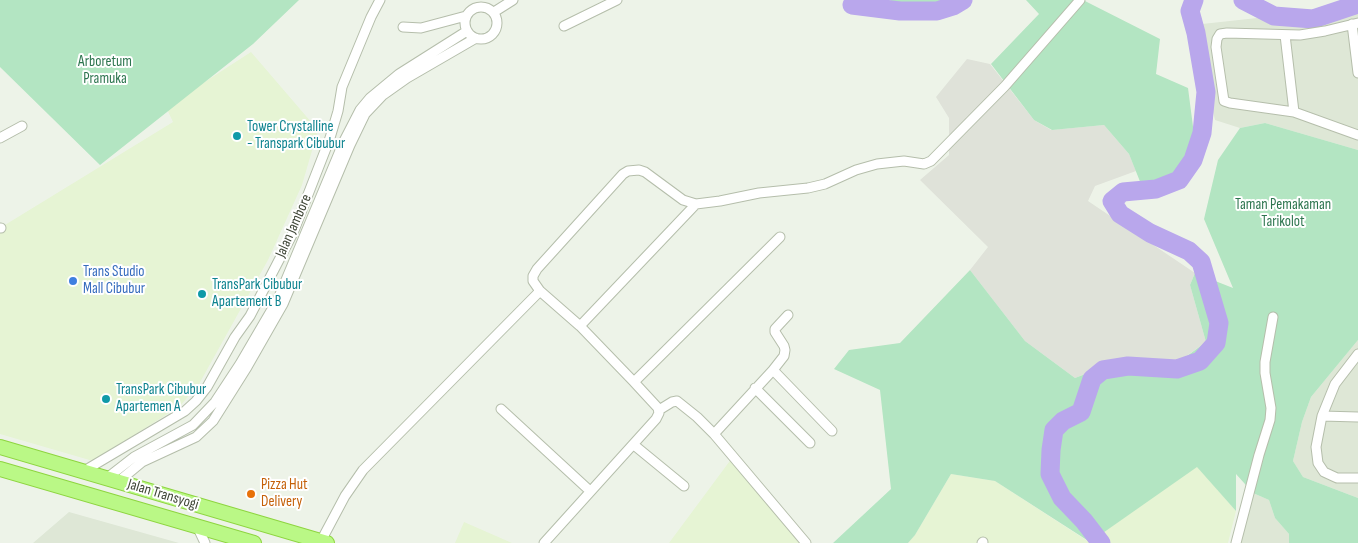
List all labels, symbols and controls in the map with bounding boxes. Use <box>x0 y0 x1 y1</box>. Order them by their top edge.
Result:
park label: Arboretum Pramuka <box>78 53 132 88</box>
place label: Tower Crystalline - Transpark Cibubur <box>247 118 345 153</box>
marker: Tower Crystalline - Transpark Cibubur <box>231 130 243 142</box>
street label: Jalan Jambore <box>272 192 316 260</box>
park label: Taman Pemakaman Tarikolot <box>1235 196 1331 231</box>
place label: Trans Studio Mall Cibubur <box>83 263 145 298</box>
marker: Trans Studio Mall Cibubur <box>67 275 79 287</box>
place label: TransPark Cibubur Apartement B <box>212 276 302 311</box>
marker: TransPark Cibubur Apartement B <box>196 288 208 300</box>
place label: TransPark Cibubur Apartemen A <box>116 381 206 416</box>
marker: TransPark Cibubur Apartemen A <box>100 393 112 405</box>
street label: Jalan Transyogi <box>125 476 201 514</box>
place label: Pizza Hut Delivery <box>261 476 308 511</box>
marker: Pizza Hut Delivery <box>245 488 257 500</box>

